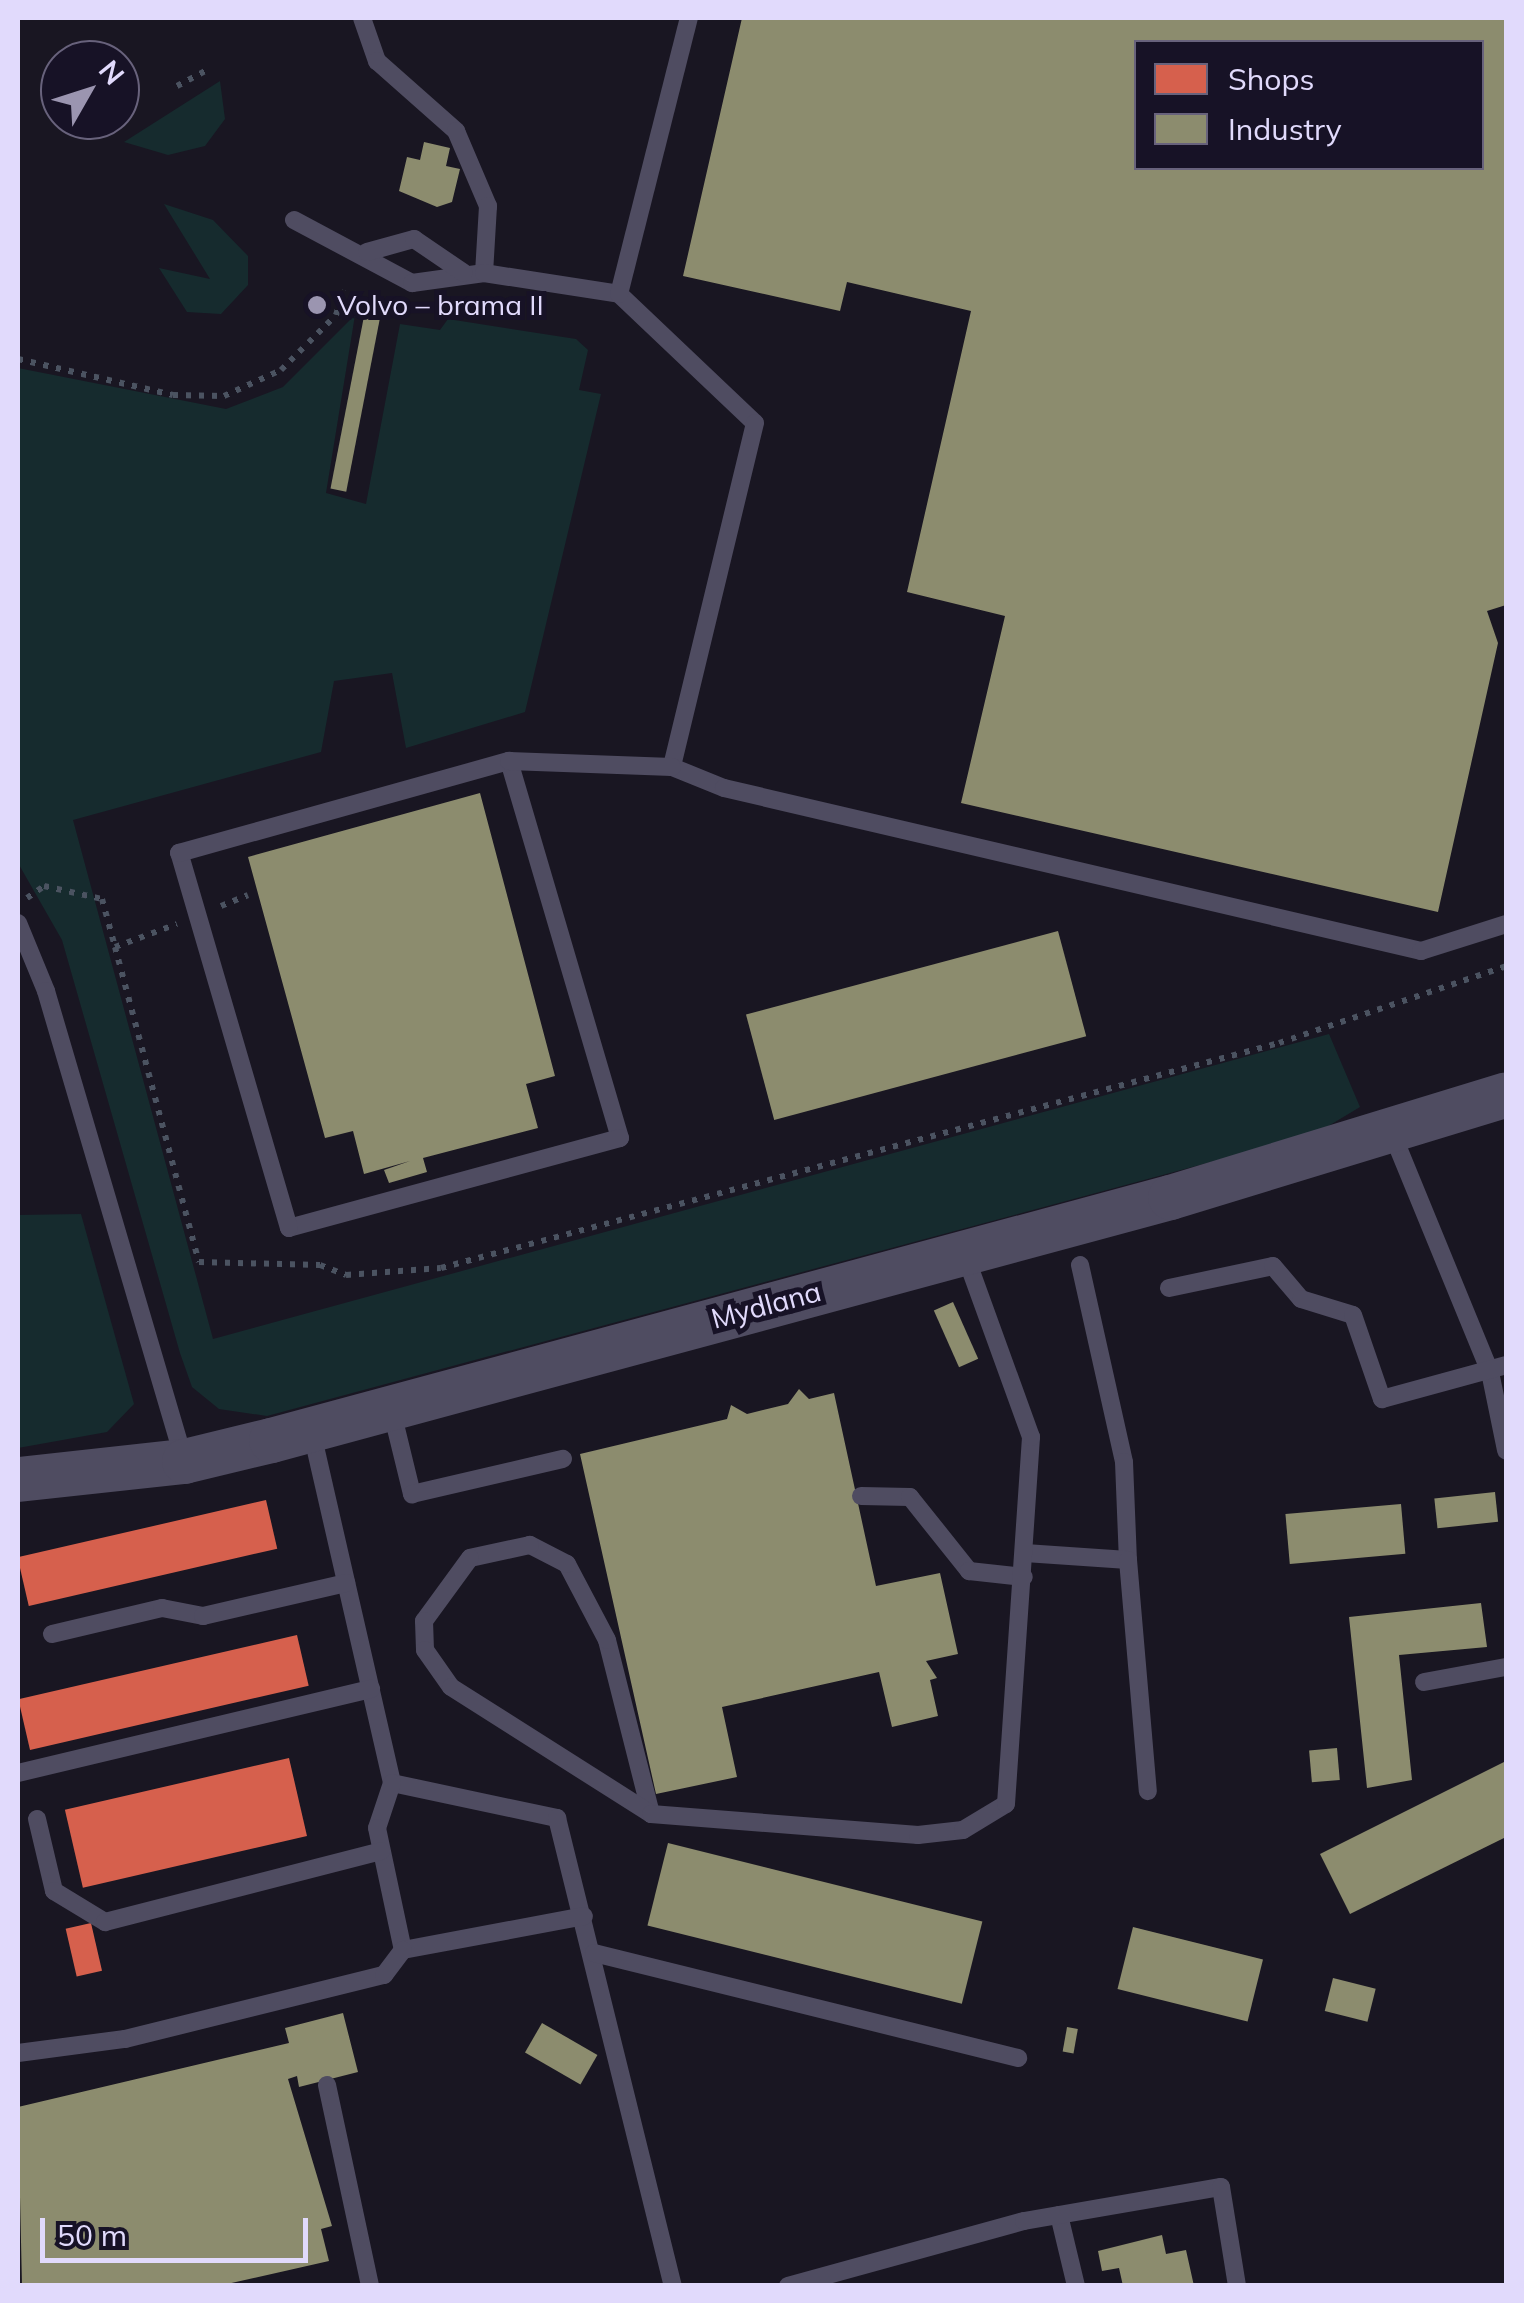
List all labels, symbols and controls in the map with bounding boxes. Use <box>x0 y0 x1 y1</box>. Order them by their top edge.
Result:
north arrow <box>40 40 140 140</box>
legend <box>1134 40 1484 170</box>
text: N <box>92 53 132 91</box>
text: Shops <box>1228 60 1314 98</box>
text: Industry <box>1228 110 1342 148</box>
place label: Volvo – brama II <box>337 288 544 322</box>
marker: Volvo – brama II <box>306 294 328 316</box>
street label: Mydlana <box>707 1274 825 1336</box>
scale bar <box>45 2198 312 2260</box>
text: 50 m <box>57 2216 127 2254</box>

